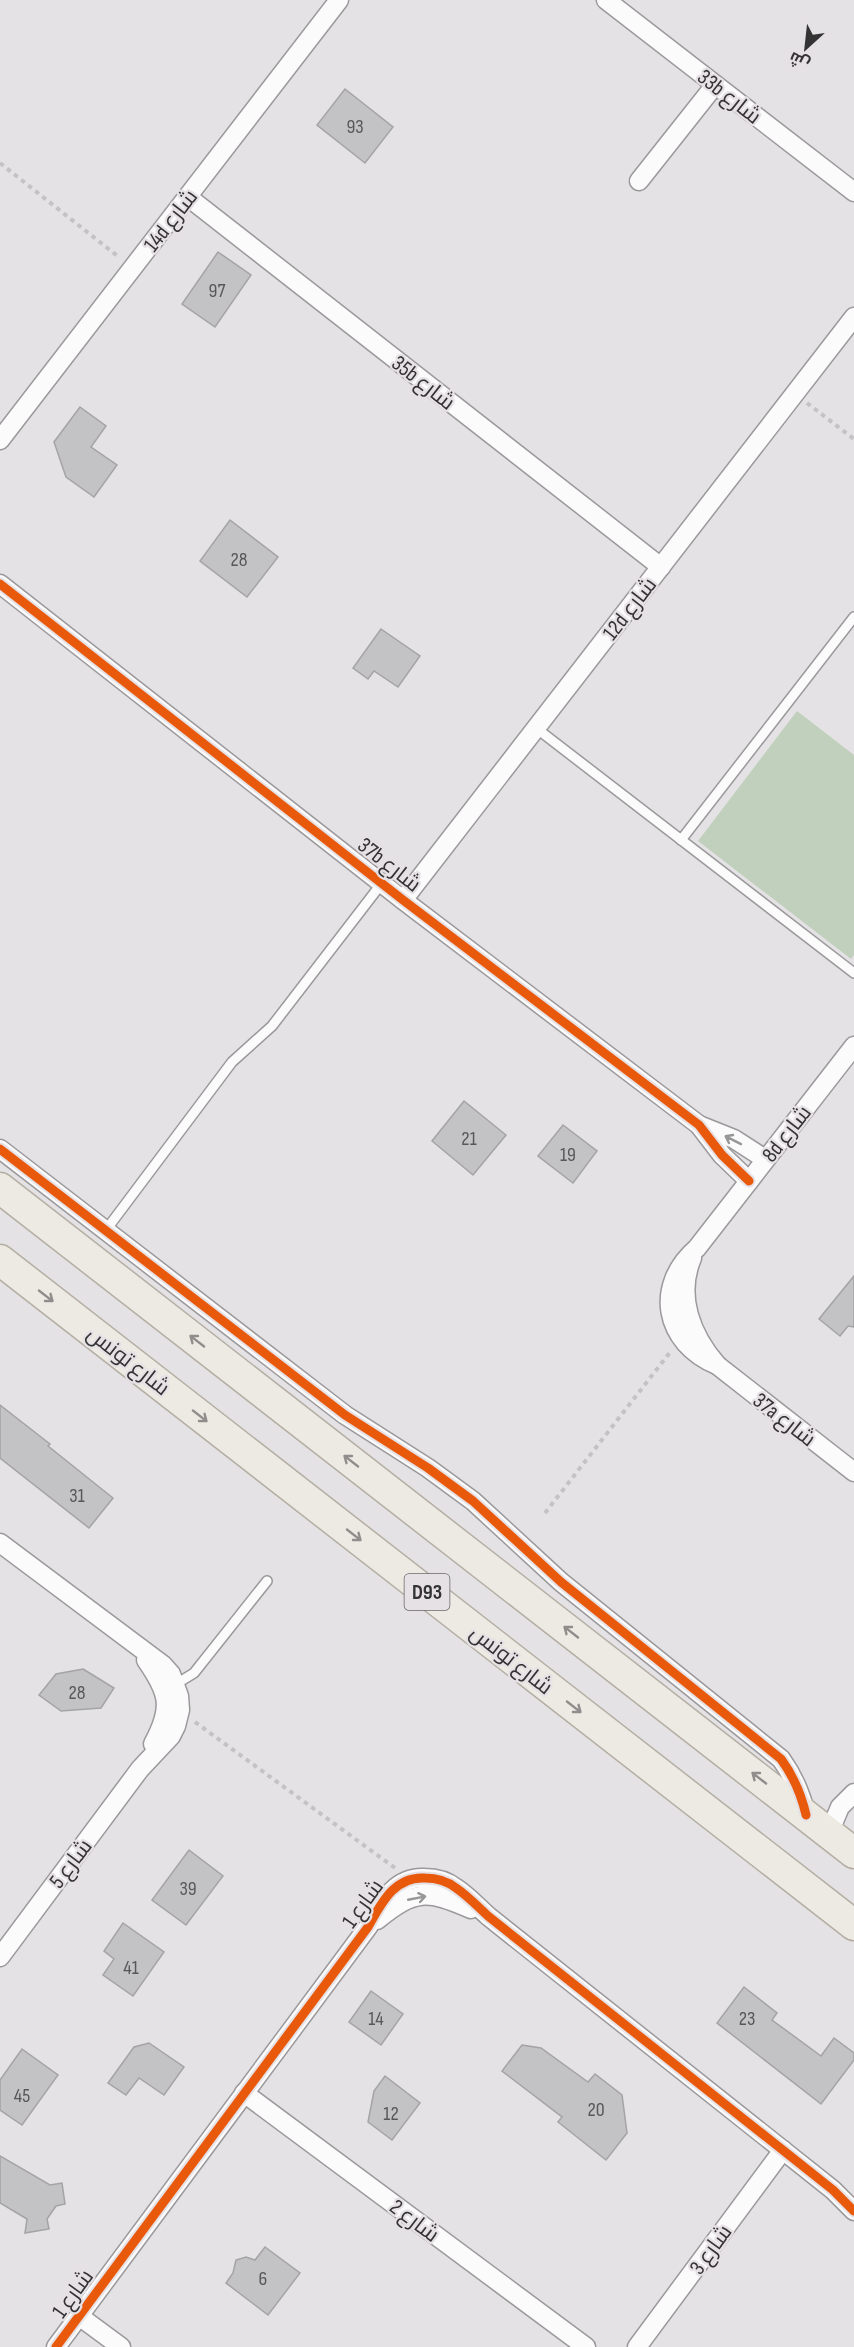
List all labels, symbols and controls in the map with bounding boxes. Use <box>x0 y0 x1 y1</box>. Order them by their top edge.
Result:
north arrow <box>776 18 836 78</box>
text: ش <box>786 47 813 73</box>
street label: 33b شارع <box>692 64 766 131</box>
house number: 93 <box>346 115 364 139</box>
street label: 14d شارع <box>138 184 204 258</box>
house number: 97 <box>209 279 225 303</box>
street label: 35b شارع <box>386 350 460 416</box>
house number: 28 <box>231 548 248 572</box>
street label: 12d شارع <box>597 572 663 646</box>
street label: 37b شارع <box>352 832 426 898</box>
street label: 8d شارع <box>757 1100 818 1168</box>
house number: 21 <box>461 1127 477 1151</box>
one-way arrow <box>725 1133 743 1145</box>
house number: 19 <box>560 1143 576 1167</box>
one-way arrow <box>38 1289 54 1302</box>
street label: شارع تونس <box>81 1320 175 1402</box>
one-way arrow <box>190 1335 206 1348</box>
street label: 37a شارع <box>747 1387 821 1453</box>
one-way arrow <box>192 1409 208 1422</box>
one-way arrow <box>343 1455 359 1468</box>
house number: 31 <box>69 1484 85 1508</box>
one-way arrow <box>346 1529 362 1542</box>
road number: D93 <box>404 1574 450 1610</box>
street label: شارع تونس <box>464 1619 558 1701</box>
one-way arrow <box>564 1626 580 1639</box>
house number: 28 <box>69 1681 86 1705</box>
one-way arrow <box>566 1700 582 1713</box>
one-way arrow <box>751 1771 767 1784</box>
street label: شارع 5 <box>44 1834 99 1894</box>
street label: شارع 1 <box>336 1874 390 1934</box>
house number: 39 <box>179 1877 197 1901</box>
one-way arrow <box>407 1892 426 1903</box>
house number: 41 <box>123 1956 139 1980</box>
house number: 14 <box>368 2007 384 2031</box>
house number: 23 <box>739 2007 755 2031</box>
house number: 45 <box>14 2084 30 2108</box>
house number: 20 <box>587 2098 605 2122</box>
house number: 12 <box>383 2102 399 2126</box>
street label: شارع 2 <box>384 2194 444 2249</box>
street label: شارع 3 <box>684 2220 738 2280</box>
street label: شارع 1 <box>46 2264 100 2324</box>
house number: 6 <box>259 2267 267 2291</box>

